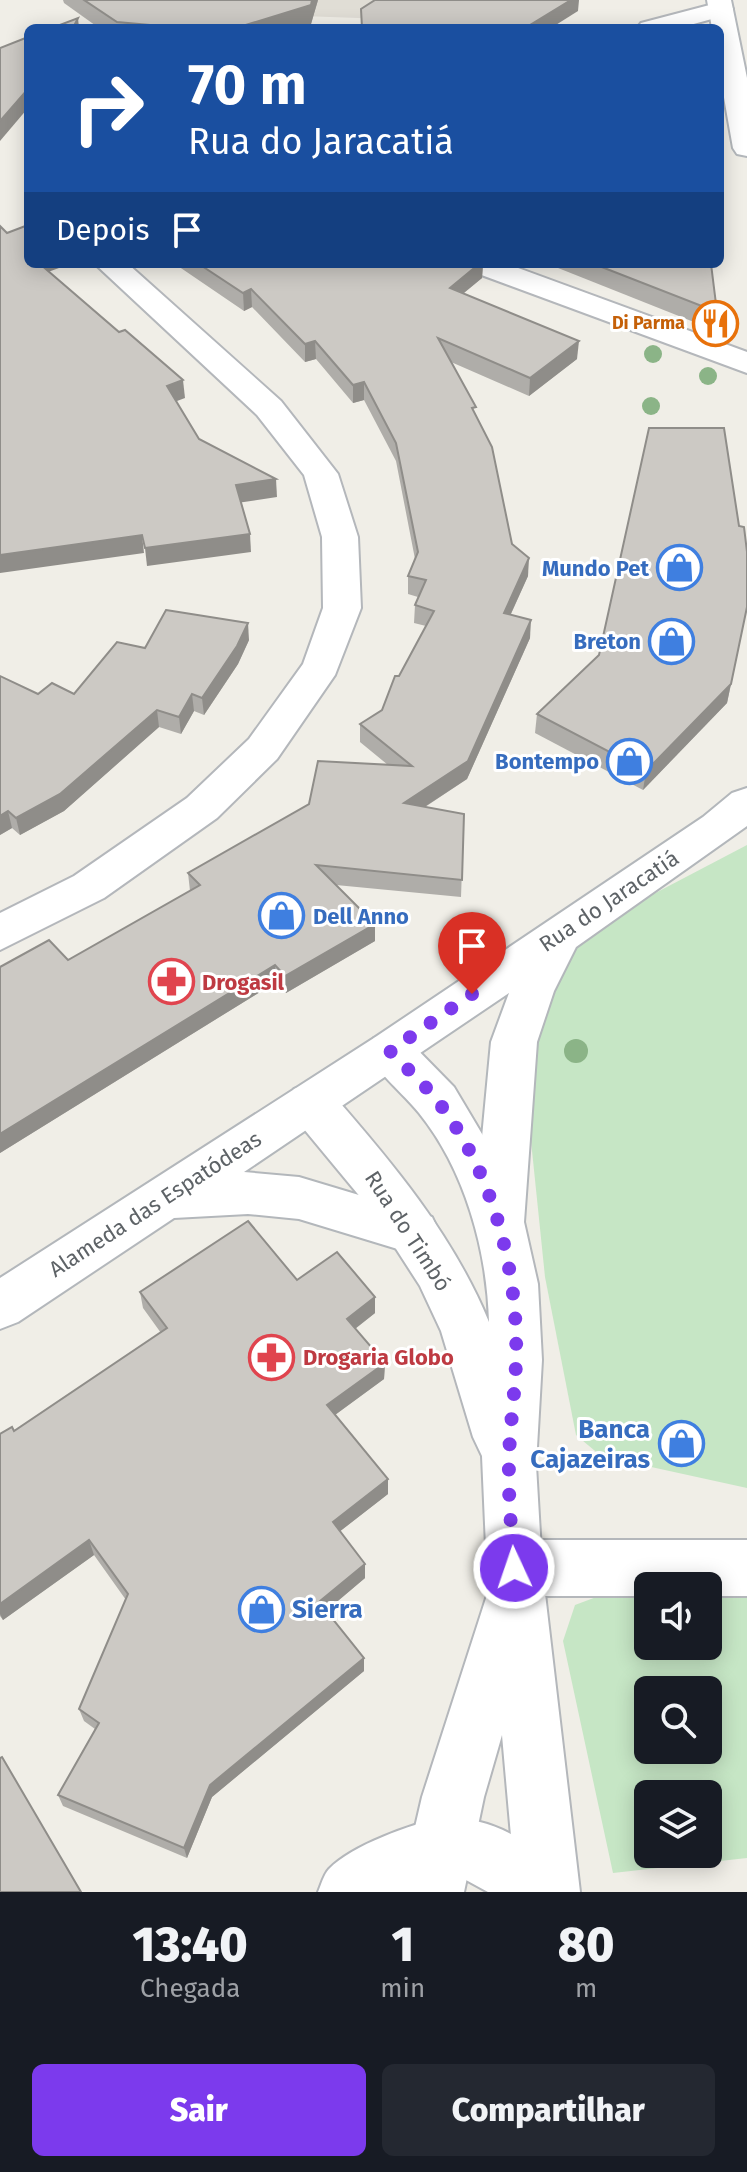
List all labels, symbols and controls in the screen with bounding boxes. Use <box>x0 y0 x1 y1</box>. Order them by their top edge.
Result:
text: 70 m <box>188 52 307 119</box>
icon: right <box>56 56 160 160</box>
text: Rua do Jaracatiá <box>188 120 454 164</box>
icon: arrive <box>165 208 209 252</box>
text: Depois <box>56 212 149 248</box>
restaurant icon: Di Parma <box>692 299 740 347</box>
place label: Di Parma <box>612 312 685 334</box>
shop icon: Mundo Pet <box>656 544 704 592</box>
place label: Mundo Pet <box>542 555 650 582</box>
shop icon: Breton <box>648 617 696 665</box>
place label: Breton <box>573 628 641 655</box>
shop icon: Bontempo <box>606 737 654 785</box>
place label: Bontempo <box>495 748 599 775</box>
street label: Rua do Jaracatiá <box>534 844 684 958</box>
shop icon: Dell Anno <box>258 892 306 940</box>
place label: Dell Anno <box>313 903 409 930</box>
pin <box>438 912 506 994</box>
icon: arrive <box>450 924 494 968</box>
pharmacy icon: Drogasil <box>147 958 195 1006</box>
place label: Drogasil <box>202 969 285 996</box>
street label: Alameda das Espatódeas <box>44 1125 266 1283</box>
street label: Rua do Timbó <box>359 1166 457 1296</box>
pharmacy icon: Drogaria Globo <box>248 1333 296 1381</box>
place label: Drogaria Globo <box>303 1344 454 1371</box>
place label: Banca Cajazeiras <box>530 1414 650 1475</box>
shop icon: Banca Cajazeiras <box>657 1420 705 1468</box>
position arrow <box>472 1526 556 1610</box>
map controls <box>634 1572 722 1868</box>
button: sound <box>634 1572 722 1660</box>
shop icon: Sierra <box>237 1585 285 1633</box>
place label: Sierra <box>292 1594 363 1625</box>
button: search <box>634 1676 722 1764</box>
button: layers <box>634 1780 722 1868</box>
text: 13:40 <box>132 1916 248 1974</box>
text: 1 <box>391 1916 414 1974</box>
text: 80 <box>558 1916 615 1974</box>
text: Chegada <box>140 1973 240 2004</box>
text: min <box>380 1973 425 2004</box>
text: m <box>575 1973 597 2004</box>
button: Sair <box>32 2064 366 2156</box>
button: Compartilhar <box>382 2064 715 2156</box>

